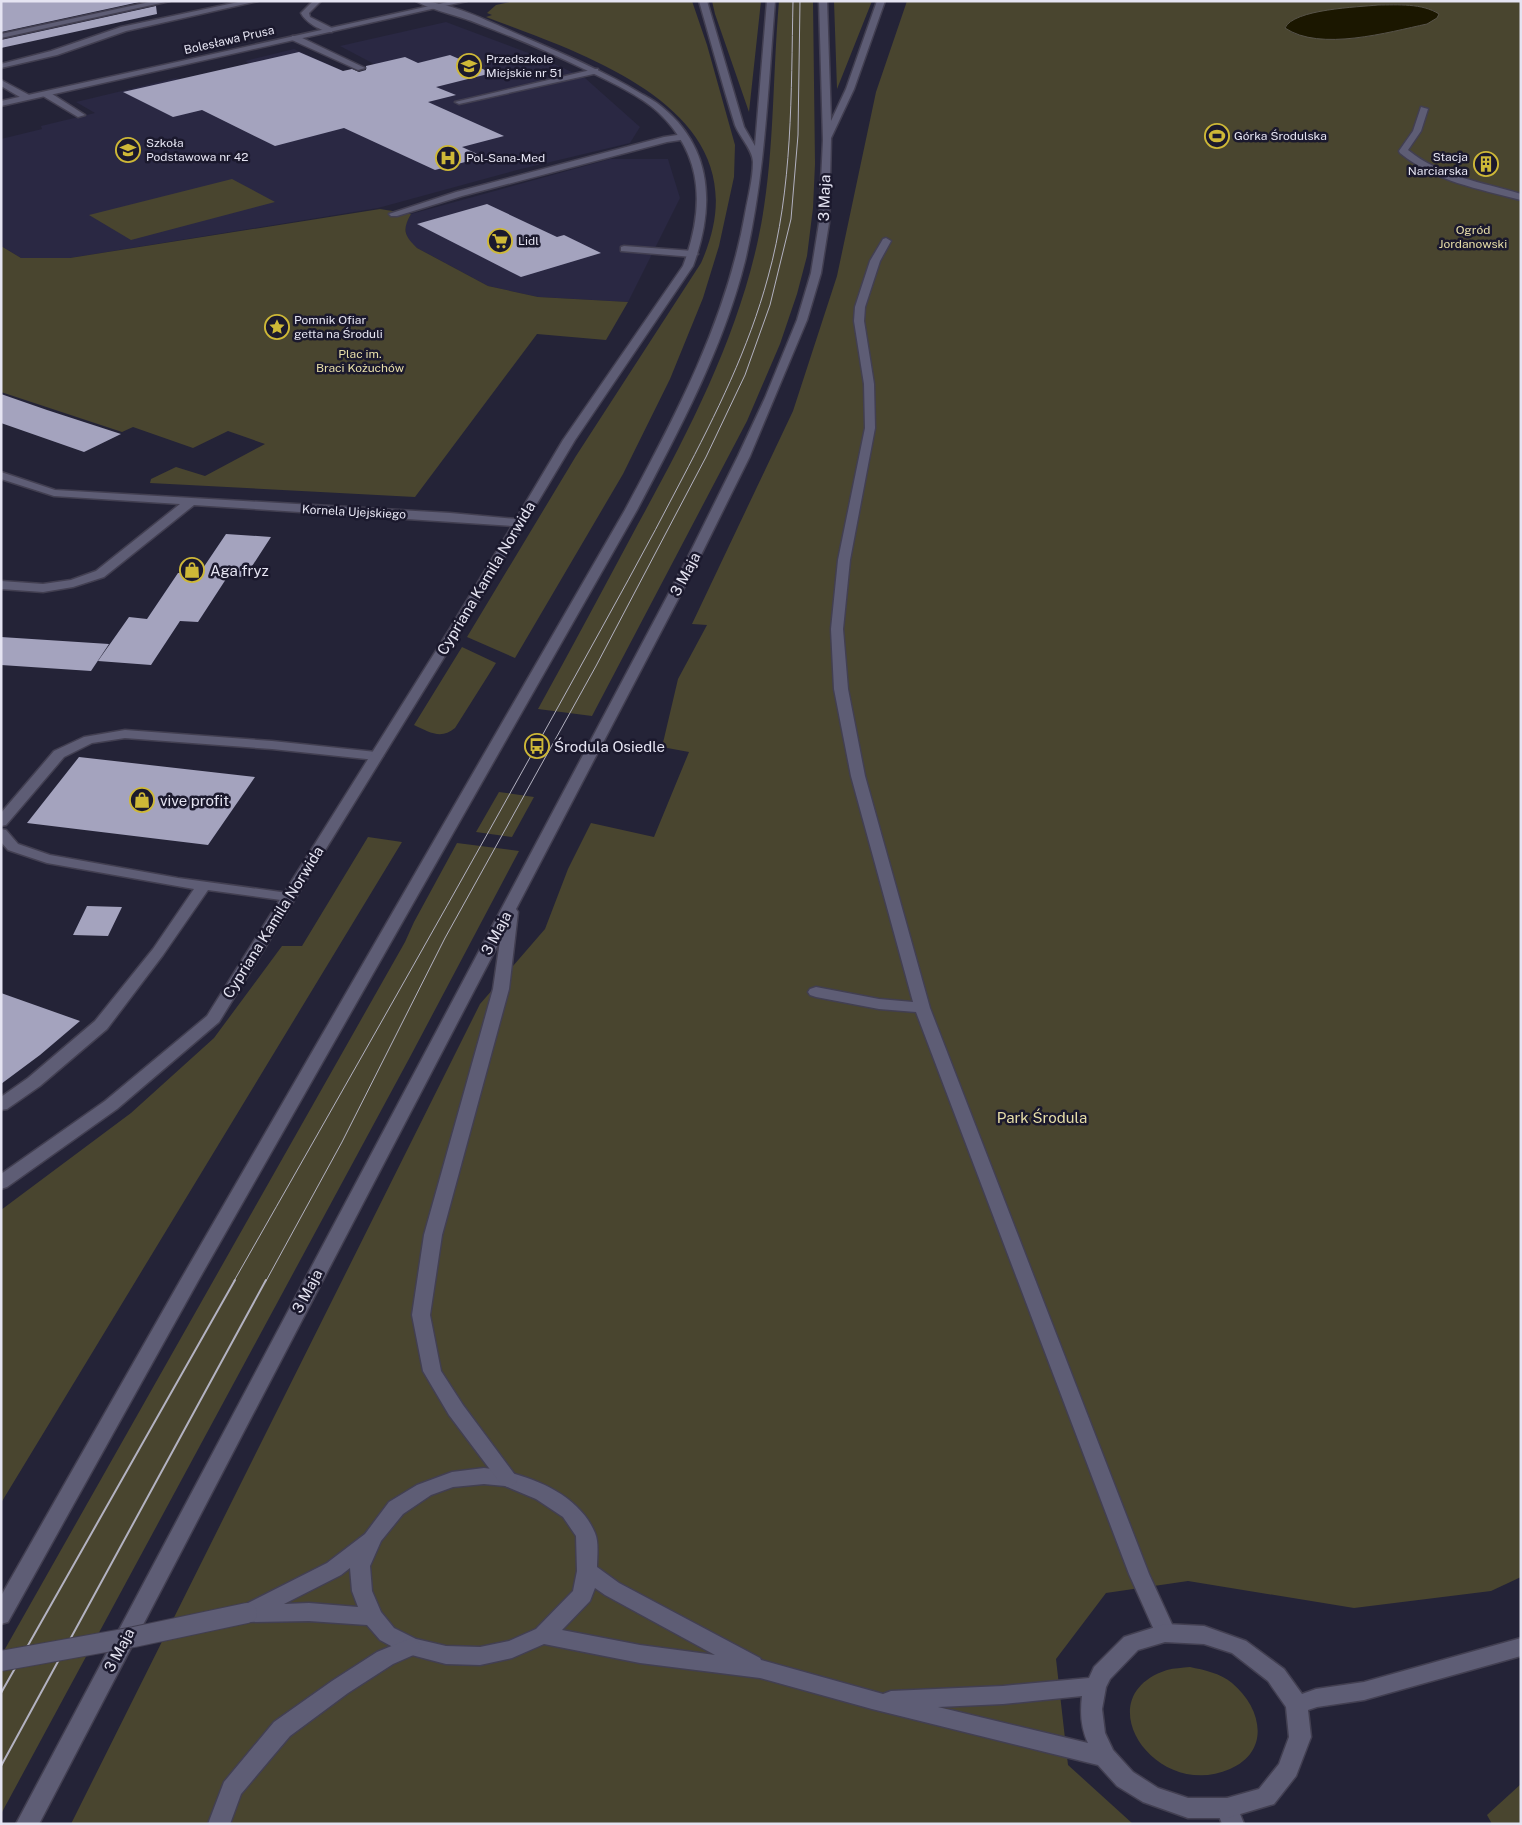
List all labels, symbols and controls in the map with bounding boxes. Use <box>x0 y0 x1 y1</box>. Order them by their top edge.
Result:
street label: Bolesława Prusa <box>182 23 276 57</box>
place label: Przedszkole Miejskie nr 51 <box>486 52 562 80</box>
school or university icon: Przedszkole Miejskie nr 51 <box>456 53 482 79</box>
sports icon: Górka Środulska <box>1204 123 1230 149</box>
place label: Górka Środulska <box>1234 129 1327 143</box>
place label: Szkoła Podstawowa nr 42 <box>146 136 248 164</box>
school or university icon: Szkoła Podstawowa nr 42 <box>115 137 141 163</box>
hospital icon: Pol-Sana-Med <box>435 145 461 171</box>
place label: Stacja Narciarska <box>1408 150 1468 178</box>
place label: Pol-Sana-Med <box>466 151 545 165</box>
building icon: Stacja Narciarska <box>1473 151 1499 177</box>
street label: 3 Maja <box>815 174 833 222</box>
park label: Ogród Jordanowski <box>1439 223 1507 251</box>
supermarket icon: Lidl <box>487 228 513 254</box>
place label: Lidl <box>518 234 539 248</box>
place label: Pomnik Ofiar getta na Środuli <box>294 313 383 341</box>
place icon: Pomnik Ofiar getta na Środuli <box>264 314 290 340</box>
park label: Plac im. Braci Kożuchów <box>316 347 405 375</box>
street label: Cypriana Kamila Norwida <box>433 498 539 658</box>
street label: Kornela Ujejskiego <box>302 502 407 522</box>
street label: 3 Maja <box>666 549 704 599</box>
shop icon: Aga fryz <box>179 557 205 583</box>
place label: Aga fryz <box>210 562 269 579</box>
bus stop icon: Środula Osiedle <box>524 733 550 759</box>
place label: Środula Osiedle <box>554 737 665 755</box>
shop icon: vive profit <box>129 787 155 813</box>
place label: vive profit <box>160 792 229 809</box>
street label: Cypriana Kamila Norwida <box>219 843 327 1001</box>
street label: 3 Maja <box>477 908 515 958</box>
park label: Park Środula <box>997 1108 1087 1126</box>
street label: 3 Maja <box>288 1266 326 1316</box>
street label: 3 Maja <box>100 1625 138 1675</box>

